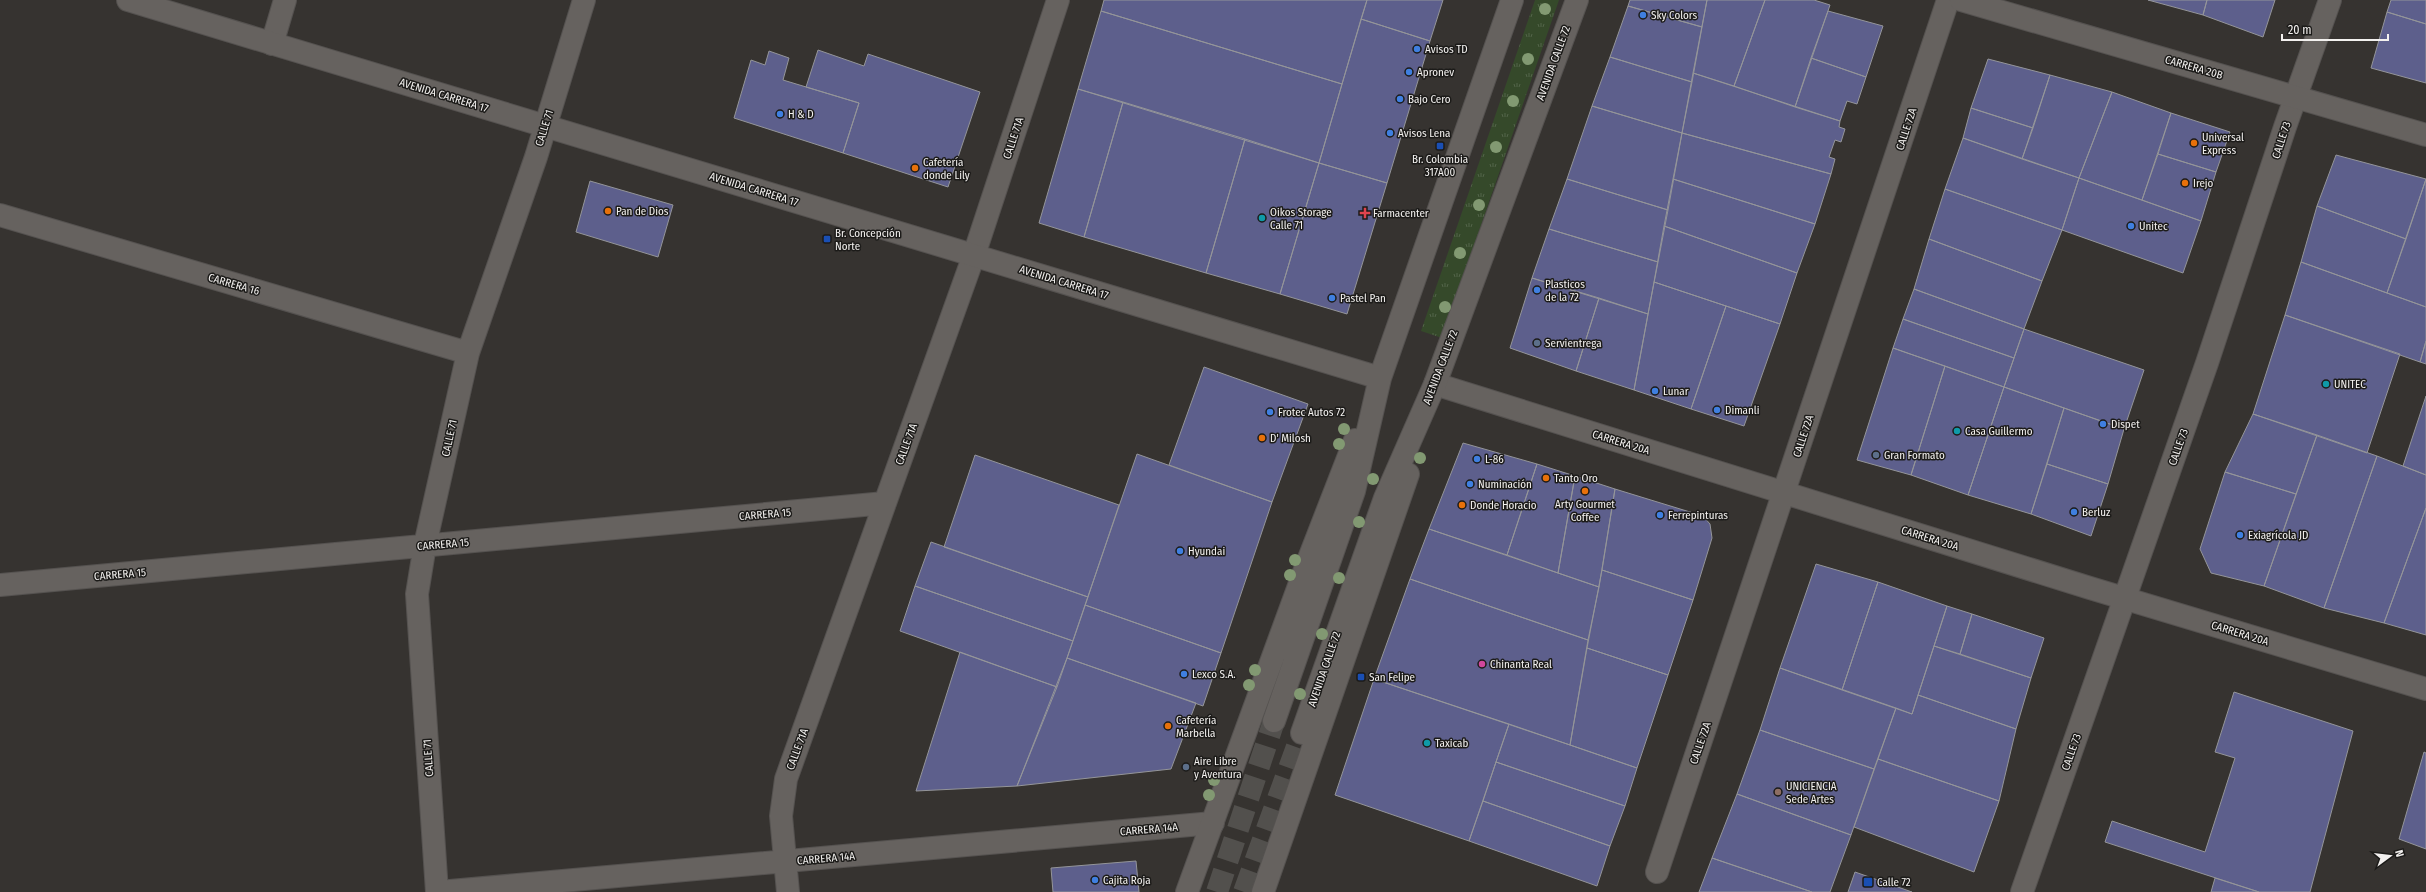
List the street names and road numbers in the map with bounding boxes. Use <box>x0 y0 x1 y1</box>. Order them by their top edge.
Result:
street label: AVENIDA CALLE 72 <box>1534 24 1573 102</box>
street label: CARRERA 20B <box>2163 53 2224 82</box>
street label: AVENIDA CARRERA 17 <box>398 76 490 115</box>
street label: CALLE 72A <box>1894 106 1919 152</box>
street label: CALLE 71 <box>533 108 556 148</box>
street label: CALLE 71A <box>1001 115 1026 161</box>
street label: CALLE 73 <box>2269 120 2294 160</box>
street label: AVENIDA CARRERA 17 <box>708 170 800 209</box>
street label: AVENIDA CARRERA 17 <box>1018 263 1110 302</box>
street label: CARRERA 16 <box>207 271 261 298</box>
street label: AVENIDA CALLE 72 <box>1420 328 1461 406</box>
street label: CALLE 72A <box>1791 413 1816 459</box>
street label: CALLE 71 <box>439 418 460 458</box>
street label: CALLE 71A <box>893 421 920 467</box>
street label: CALLE 73 <box>2166 427 2191 467</box>
street label: CARRERA 20A <box>1591 428 1651 457</box>
street label: CARRERA 15 <box>738 506 792 523</box>
street label: CARRERA 20A <box>1900 524 1960 553</box>
street label: CARRERA 15 <box>416 536 470 553</box>
street label: CARRERA 15 <box>93 566 147 583</box>
street label: CARRERA 20A <box>2210 619 2270 648</box>
street label: AVENIDA CALLE 72 <box>1306 630 1343 708</box>
street label: CALLE 72A <box>1687 720 1714 766</box>
street label: CALLE 71A <box>784 726 811 772</box>
street label: CALLE 73 <box>2059 732 2084 772</box>
street label: CALLE 71 <box>421 739 436 777</box>
street label: CARRERA 14A <box>1119 820 1179 839</box>
street label: CARRERA 14A <box>796 849 856 868</box>

